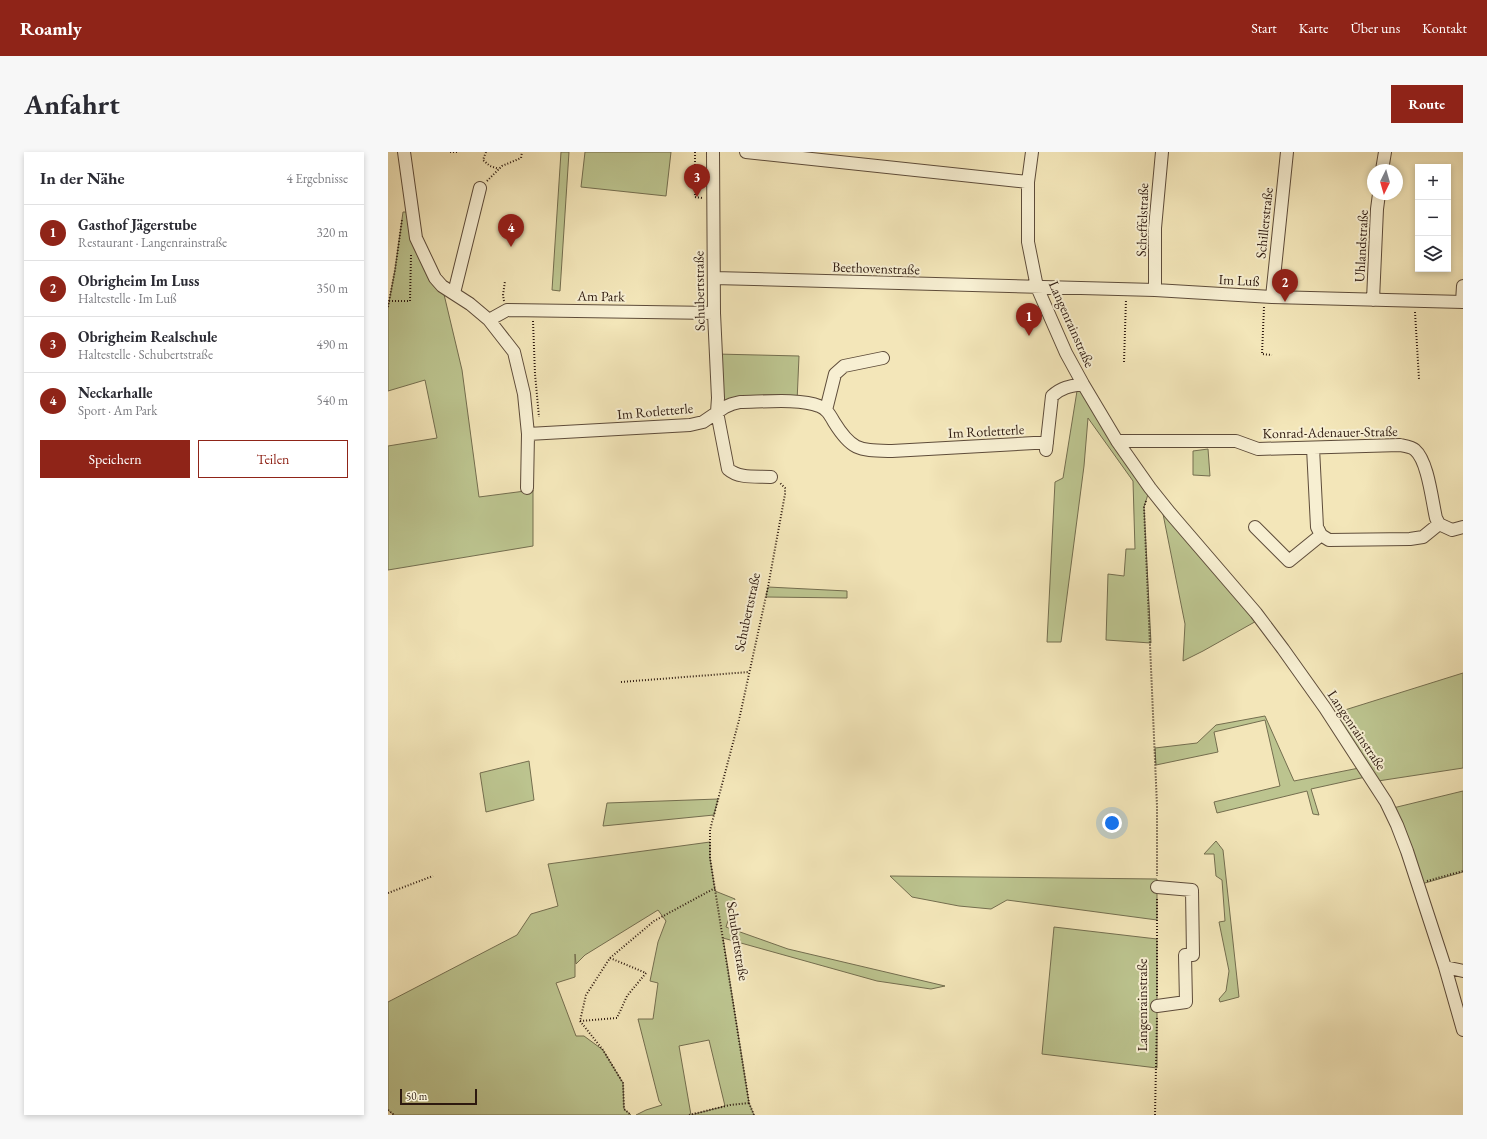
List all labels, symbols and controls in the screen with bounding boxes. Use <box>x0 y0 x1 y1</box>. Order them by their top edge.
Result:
text: Roamly <box>20 16 82 41</box>
text: Start <box>1251 19 1277 37</box>
text: Karte <box>1299 19 1328 37</box>
text: Über uns <box>1350 19 1400 37</box>
text: Kontakt <box>1422 19 1467 37</box>
button: Route <box>1391 85 1463 123</box>
text: Anfahrt <box>24 86 120 122</box>
pin: 3 <box>684 164 710 197</box>
north arrow <box>1367 164 1403 200</box>
map controls <box>1415 164 1451 272</box>
button: + <box>1415 164 1451 200</box>
text: In der Nähe <box>40 167 125 189</box>
text: 4 Ergebnisse <box>287 170 348 187</box>
street label: Scheffelstraße <box>1132 182 1152 257</box>
street label: Schillerstraße <box>1251 186 1277 259</box>
button: − <box>1415 200 1451 236</box>
street label: Uhlandstraße <box>1350 209 1372 283</box>
pin: 4 <box>498 214 524 247</box>
text: Gasthof Jägerstube <box>78 215 197 234</box>
text: 1 <box>50 224 56 241</box>
text: 320 m <box>317 224 348 241</box>
text: Restaurant · Langenrainstraße <box>78 234 227 251</box>
button: layers <box>1415 236 1451 272</box>
street label: Schubertstraße <box>689 250 709 331</box>
street label: Beethovenstraße <box>832 257 921 279</box>
pin: 2 <box>1272 269 1298 302</box>
street label: Im Luß <box>1218 270 1260 290</box>
text: Obrigheim Im Luss <box>78 271 199 290</box>
street label: Langenrainstraße <box>1045 278 1099 371</box>
text: 2 <box>50 280 56 297</box>
text: 350 m <box>317 280 348 297</box>
street label: Am Park <box>576 287 625 305</box>
text: Haltestelle · Im Luß <box>78 290 177 307</box>
pin: 1 <box>1016 303 1042 336</box>
text: Obrigheim Realschule <box>78 327 217 346</box>
text: 3 <box>50 336 56 353</box>
text: 490 m <box>317 336 348 353</box>
text: Haltestelle · Schubertstraße <box>78 346 213 363</box>
text: Neckarhalle <box>78 383 153 402</box>
text: 4 <box>50 392 56 409</box>
text: 540 m <box>317 392 348 409</box>
street label: Im Rotletterle <box>616 399 694 423</box>
text: Sport · Am Park <box>78 402 157 419</box>
street label: Im Rotletterle <box>947 420 1025 442</box>
street label: Konrad-Adenauer-Straße <box>1262 422 1398 442</box>
button: Speichern <box>40 440 190 478</box>
button: Teilen <box>198 440 348 478</box>
street label: Schubertstraße <box>730 570 764 653</box>
street label: Langenrainstraße <box>1324 686 1391 774</box>
your location <box>1102 813 1122 833</box>
street label: Schubertstraße <box>723 900 753 983</box>
street label: Langenrainstraße <box>1133 958 1151 1051</box>
scale bar <box>400 1087 477 1106</box>
text: 50 m <box>406 1089 427 1103</box>

